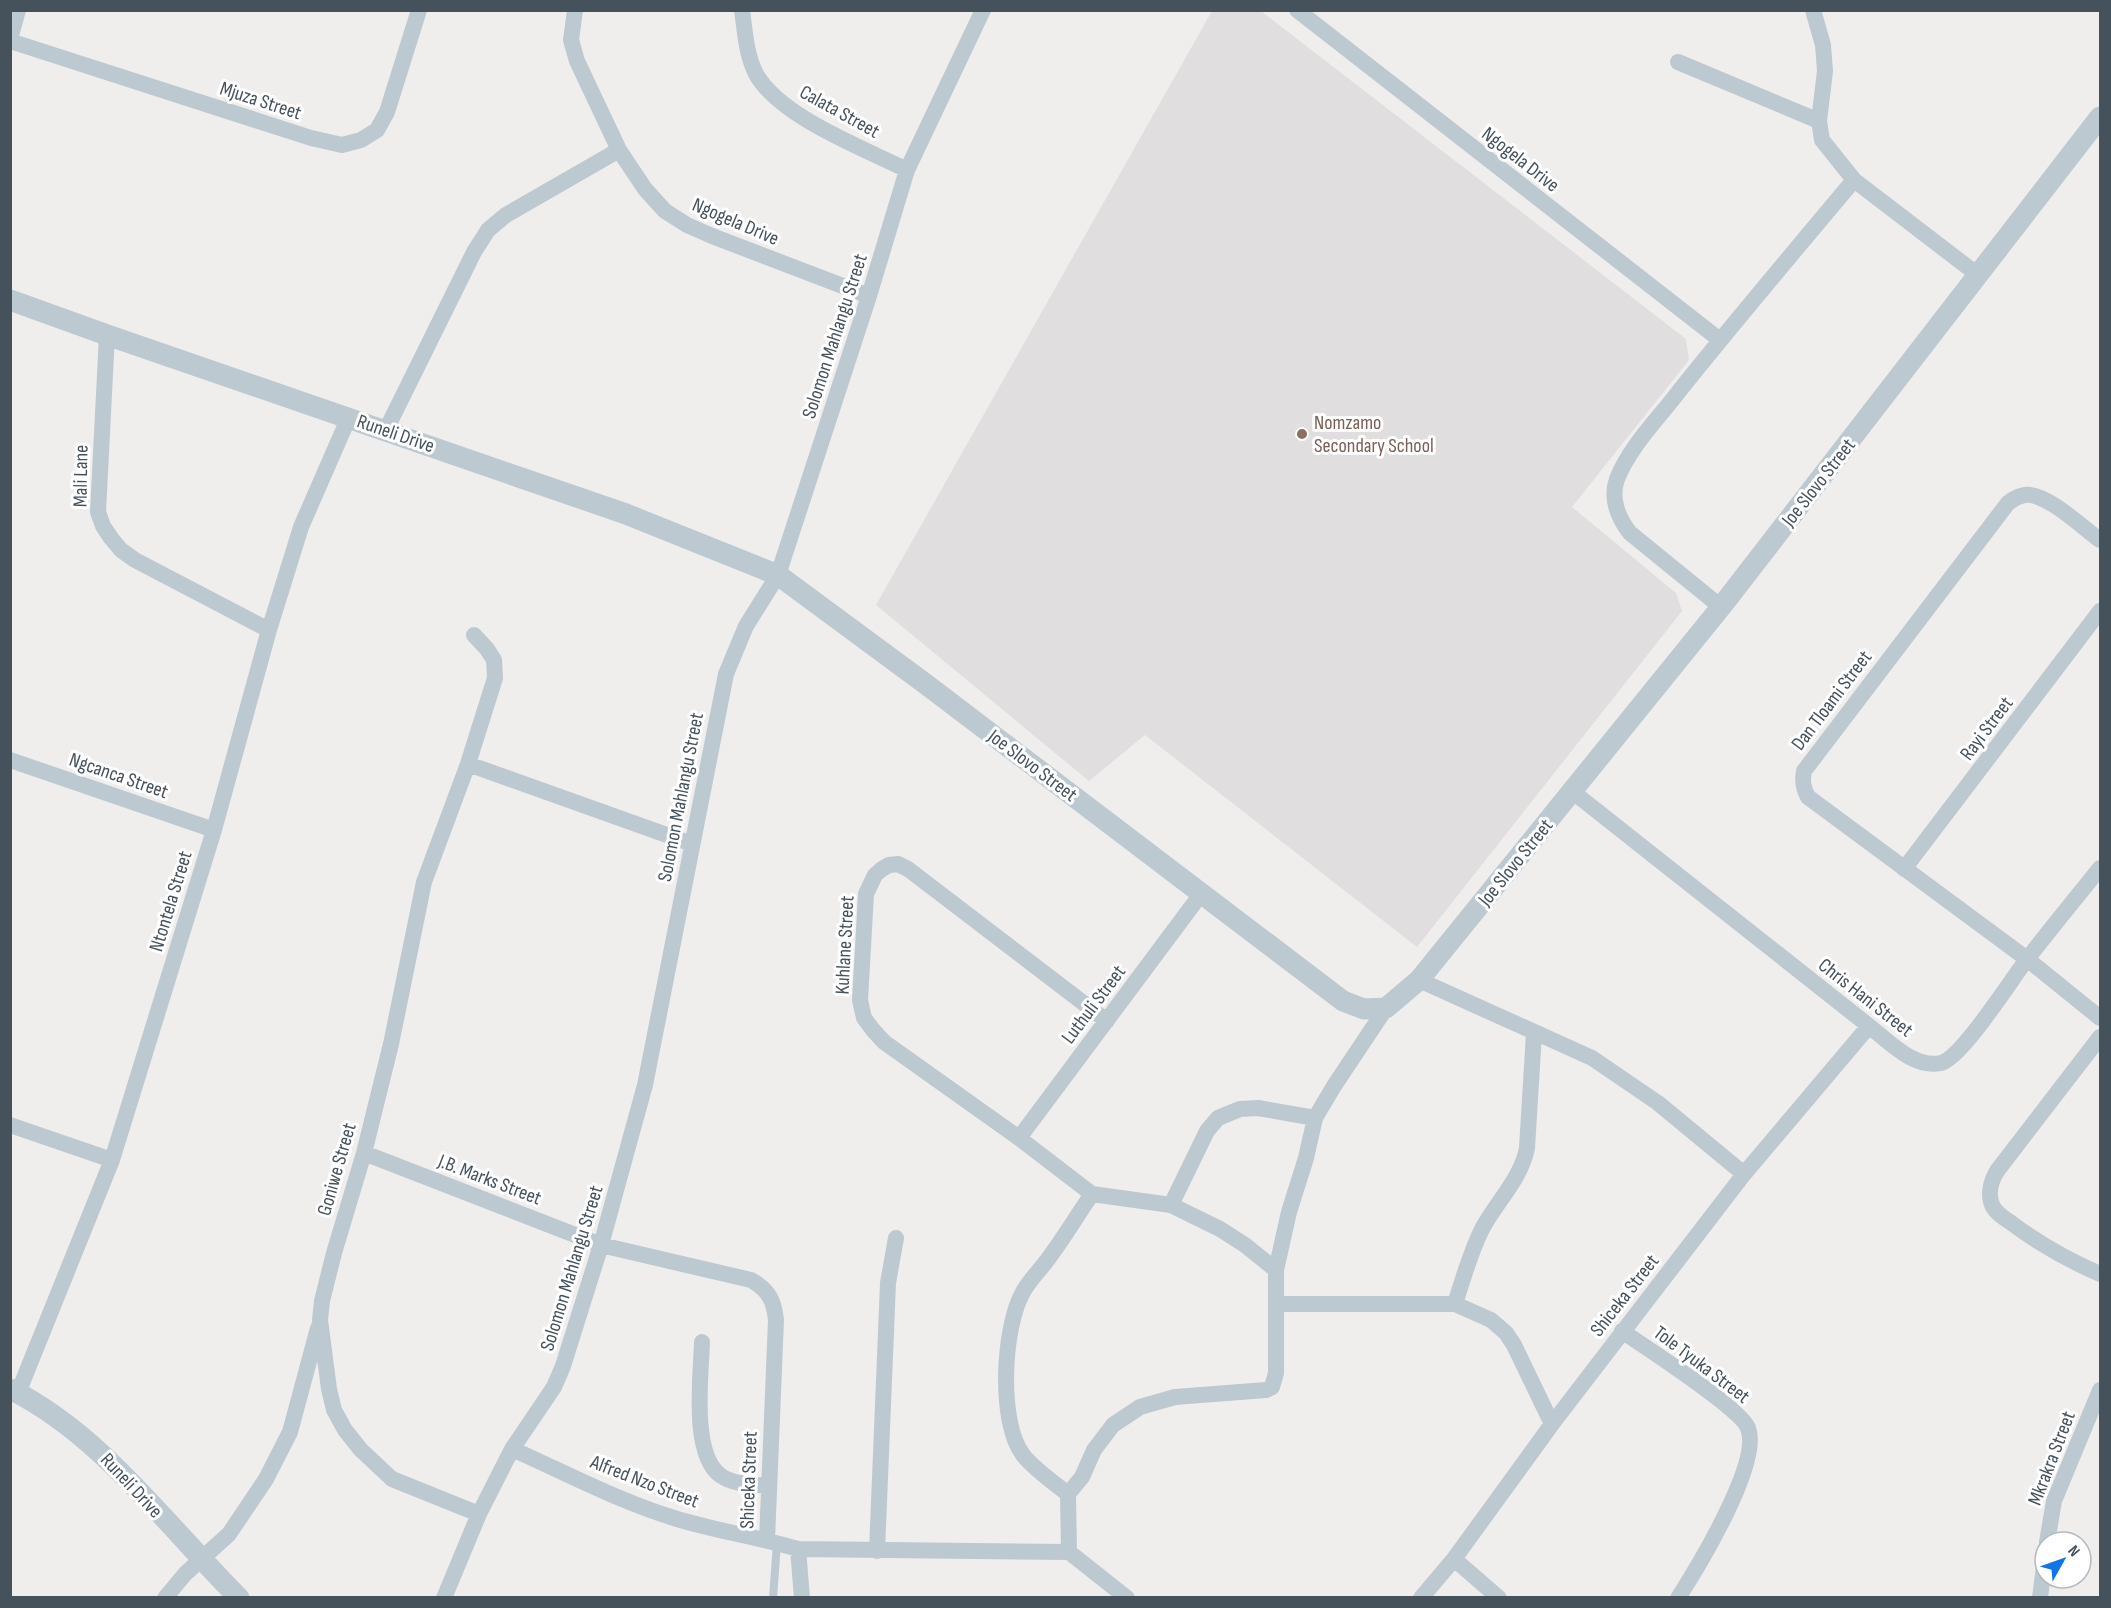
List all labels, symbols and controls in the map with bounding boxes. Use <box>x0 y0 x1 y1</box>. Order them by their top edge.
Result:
street label: Mjuza Street <box>217 77 304 125</box>
street label: Calata Street <box>795 80 884 144</box>
street label: Ngogela Drive <box>1477 122 1564 198</box>
street label: Ngogela Drive <box>689 193 783 251</box>
street label: Solomon Mahlangu Street <box>797 251 873 422</box>
street label: Runeli Drive <box>354 410 437 458</box>
place label: Nomzamo Secondary School <box>1314 411 1434 458</box>
marker: Nomzamo Secondary School <box>1295 427 1309 441</box>
street label: Joe Slovo Street <box>1776 434 1861 532</box>
street label: Mali Lane <box>68 445 94 507</box>
street label: Dan Tloami Street <box>1786 646 1877 755</box>
street label: Rayi Street <box>1955 692 2018 765</box>
street label: Solomon Mahlangu Street <box>653 711 709 884</box>
street label: Joe Slovo Street <box>982 724 1082 807</box>
street label: Ngcanca Street <box>66 748 171 804</box>
street label: Joe Slovo Street <box>1473 814 1558 912</box>
street label: Ntontela Street <box>144 848 198 954</box>
street label: Kuhlane Street <box>830 895 860 995</box>
street label: Chris Hani Street <box>1813 953 1918 1042</box>
street label: Luthuli Street <box>1057 961 1131 1049</box>
street label: Goniwe Street <box>312 1120 362 1218</box>
street label: J.B. Marks Street <box>434 1149 545 1211</box>
street label: Solomon Mahlangu Street <box>535 1183 609 1354</box>
street label: Shiceka Street <box>1585 1250 1664 1341</box>
street label: Tole Tyuka Street <box>1649 1321 1754 1409</box>
street label: Mkrakra Street <box>2023 1408 2081 1509</box>
street label: Shiceka Street <box>735 1431 763 1529</box>
street label: Runeli Drive <box>95 1448 167 1523</box>
street label: Alfred Nzo Street <box>586 1450 702 1514</box>
north arrow <box>2033 1530 2093 1590</box>
text: N <box>2063 1542 2083 1561</box>

